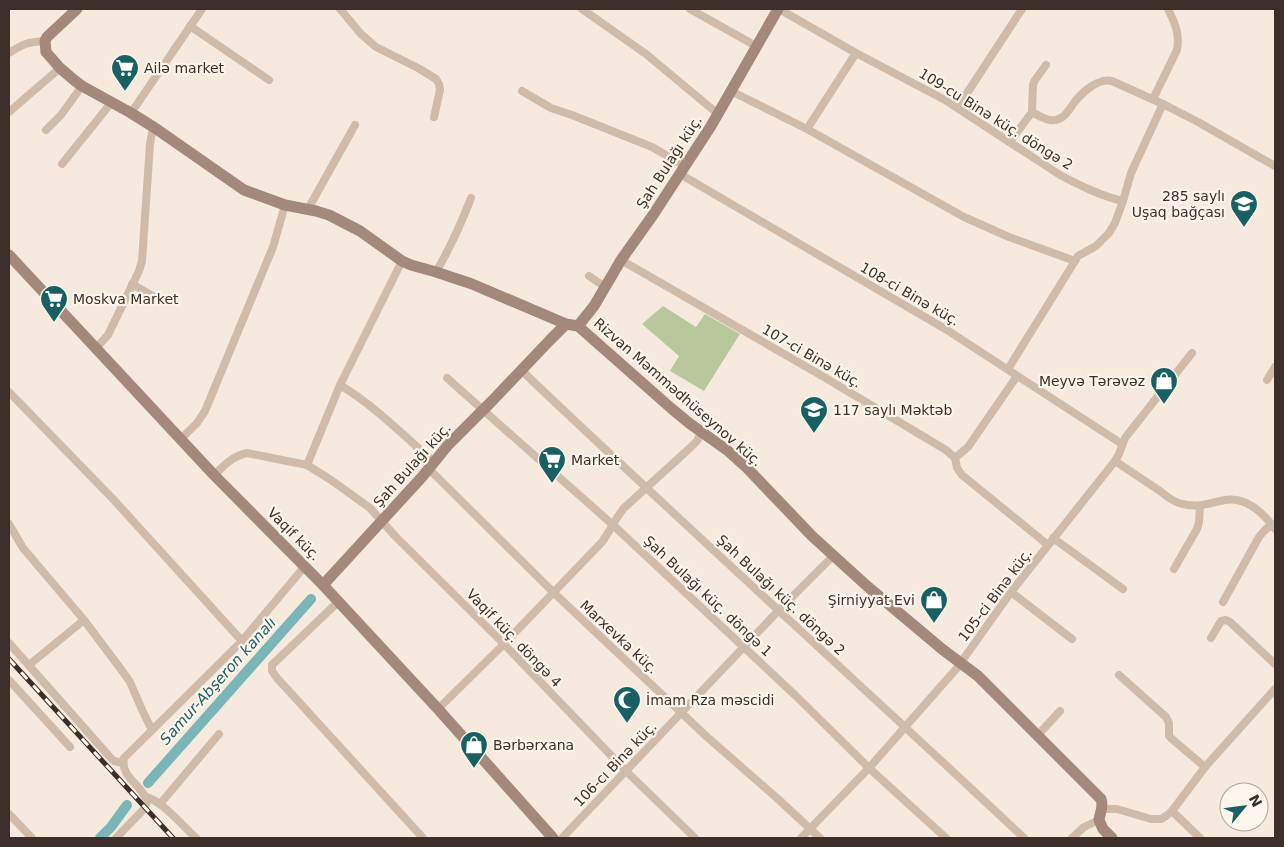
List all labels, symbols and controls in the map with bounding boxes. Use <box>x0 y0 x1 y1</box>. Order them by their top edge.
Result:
supermarket icon: Ailә market <box>110 53 140 92</box>
place label: Ailә market <box>144 60 225 76</box>
street label: 109-cu Binə küç. döngə 2 <box>916 65 1076 173</box>
street label: Şah Bulağı küç. <box>633 112 705 212</box>
place label: 285 saylı Uşaq bağçası <box>1132 188 1225 220</box>
school or university icon: 285 saylı Uşaq bağçası <box>1229 189 1259 228</box>
street label: 108-ci Binə küç. <box>858 259 962 329</box>
supermarket icon: Moskva Market <box>39 284 69 323</box>
place label: Moskva Market <box>73 291 179 307</box>
street label: Rizvan Məmmədhüseynov küç. <box>591 315 765 469</box>
street label: 107-ci Binə küç. <box>760 321 864 391</box>
shop icon: Meyvə Tərəvəz <box>1149 366 1179 405</box>
place label: Meyvə Tərəvəz <box>1039 373 1145 389</box>
school or university icon: 117 saylı Məktəb <box>799 395 829 434</box>
place label: 117 saylı Məktəb <box>833 402 952 418</box>
street label: Şah Bulağı küç. <box>370 420 454 510</box>
supermarket icon: Market <box>537 445 567 484</box>
place label: Market <box>571 452 620 468</box>
street label: Vaqif küç. <box>264 504 324 564</box>
street label: Şah Bulağı küç. döngə 2 <box>714 531 848 659</box>
street label: Şah Bulağı küç. döngə 1 <box>641 532 775 660</box>
street label: 105-ci Binə küç. <box>955 545 1035 645</box>
shop icon: Şirniyyat Evi <box>919 585 949 624</box>
street label: Vaqif küç. döngə 4 <box>463 586 565 690</box>
place label: Şirniyyat Evi <box>828 592 915 608</box>
street label: Marxevka küç. <box>577 597 661 677</box>
water label: Samur-Abşeron kanalı <box>156 614 280 748</box>
mosque icon: İmam Rza məscidi <box>612 685 642 724</box>
place label: İmam Rza məscidi <box>646 691 774 708</box>
street label: 106-cı Binə küç. <box>570 718 660 810</box>
shop icon: Bərbərxana <box>459 730 489 769</box>
place label: Bərbərxana <box>493 737 574 753</box>
north arrow <box>1219 782 1269 832</box>
text: N <box>1246 792 1265 810</box>

